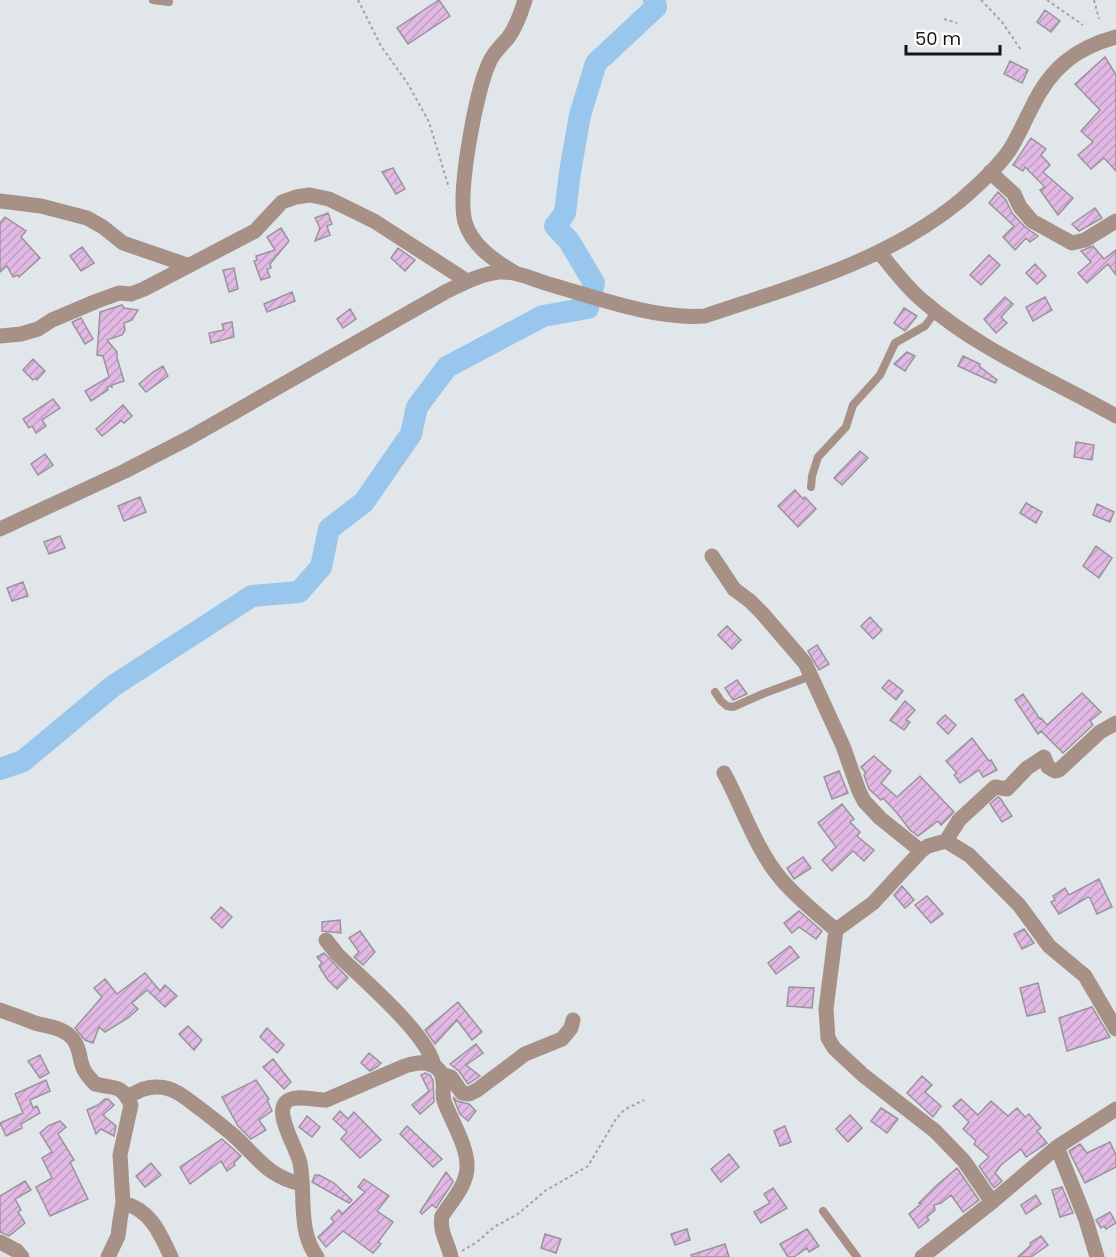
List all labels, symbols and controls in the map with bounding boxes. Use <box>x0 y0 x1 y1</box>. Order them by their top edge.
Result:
scale bar <box>906 18 1000 56</box>
text: 50 m <box>915 26 961 51</box>

